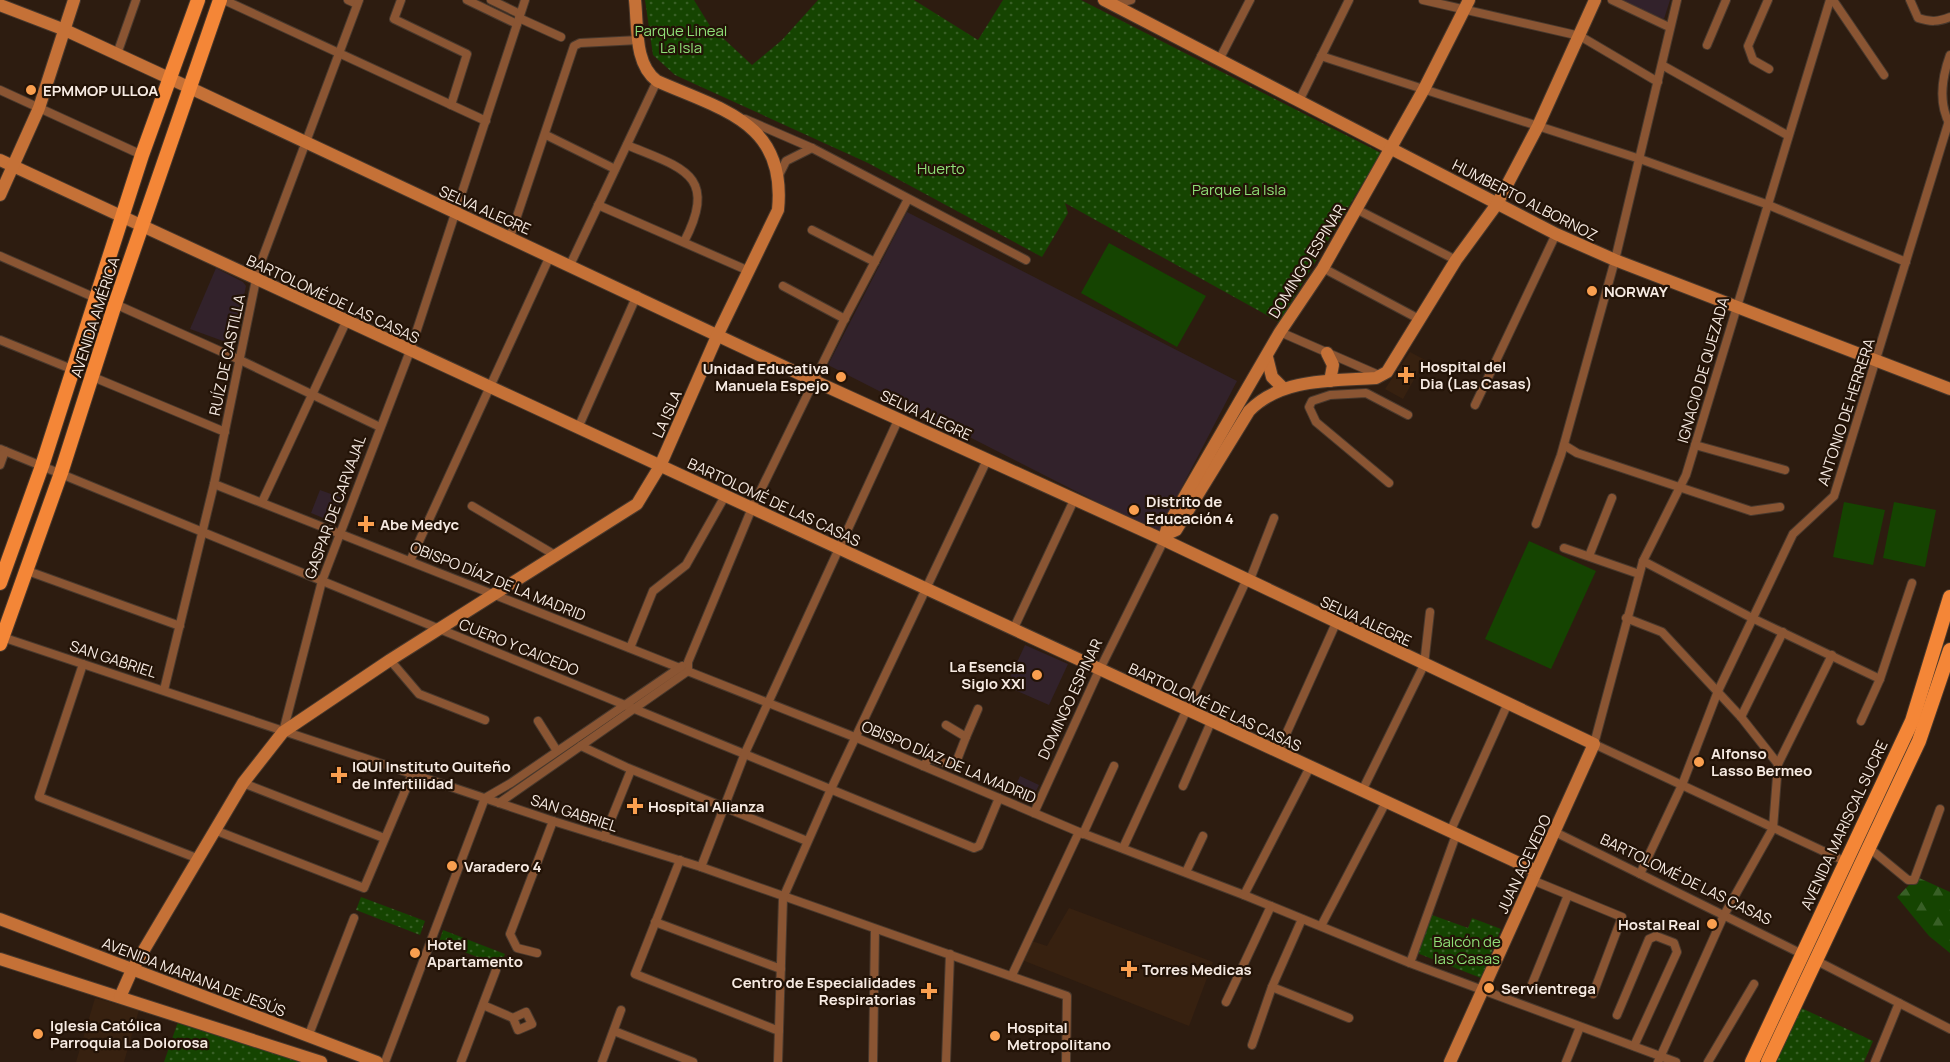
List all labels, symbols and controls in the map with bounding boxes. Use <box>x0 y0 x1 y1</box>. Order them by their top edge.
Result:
park label: Parque Lineal La Isla <box>635 20 727 58</box>
place label: EPMMOP ULLOA <box>43 80 158 101</box>
marker: EPMMOP ULLOA <box>24 83 38 97</box>
street label: HUMBERTO ALBORNOZ <box>1449 154 1601 246</box>
park label: Huerto <box>917 158 965 179</box>
park label: Parque La Isla <box>1192 179 1286 200</box>
street label: SELVA ALEGRE <box>436 180 534 240</box>
street label: DOMINGO ESPINAR <box>1263 200 1351 322</box>
street label: BARTOLOMÉ DE LAS CASAS <box>243 250 423 348</box>
street label: AVENIDA AMÉRICA <box>66 254 125 380</box>
place label: NORWAY <box>1604 281 1669 302</box>
marker: NORWAY <box>1585 284 1599 298</box>
street label: RUÍZ DE CASTILLA <box>204 292 250 418</box>
street label: IGNACIO DE QUEZADA <box>1672 294 1734 446</box>
street label: ANTONIO DE HERRERA <box>1812 335 1880 489</box>
place label: Hospital del Dia (Las Casas) <box>1420 356 1532 394</box>
place label: Unidad Educativa Manuela Espejo <box>703 358 829 396</box>
marker: Hospital del Dia (Las Casas) <box>1397 366 1415 384</box>
marker: Unidad Educativa Manuela Espejo <box>834 370 848 384</box>
street label: SELVA ALEGRE <box>877 385 975 445</box>
street label: LA ISLA <box>647 386 687 441</box>
street label: GASPAR DE CARVAJAL <box>299 432 371 582</box>
street label: BARTOLOMÉ DE LAS CASAS <box>684 453 864 551</box>
place label: Distrito de Educación 4 <box>1146 491 1234 529</box>
marker: Distrito de Educación 4 <box>1127 503 1141 517</box>
place label: Abe Medyc <box>380 514 460 535</box>
marker: Abe Medyc <box>357 515 375 533</box>
street label: OBISPO DÍAZ DE LA MADRID <box>407 536 589 626</box>
street label: SELVA ALEGRE <box>1317 591 1415 651</box>
street label: CUERO Y CAICEDO <box>456 613 582 681</box>
street label: SAN GABRIEL <box>67 635 159 683</box>
street label: DOMINGO ESPINAR <box>1033 635 1107 763</box>
place label: La Esencia Siglo XXI <box>949 656 1025 694</box>
street label: BARTOLOMÉ DE LAS CASAS <box>1125 658 1305 756</box>
marker: La Esencia Siglo XXI <box>1030 668 1044 682</box>
street label: OBISPO DÍAZ DE LA MADRID <box>858 716 1040 808</box>
street label: AVENIDA MARISCAL SUCRE <box>1795 737 1893 913</box>
place label: Alfonso Lasso Bermeo <box>1711 743 1812 781</box>
marker: Alfonso Lasso Bermeo <box>1692 755 1706 769</box>
place label: IQUI Instituto Quiteño de Infertilidad <box>352 756 511 794</box>
marker: IQUI Instituto Quiteño de Infertilidad <box>330 766 348 784</box>
street label: SAN GABRIEL <box>528 789 620 837</box>
place label: Hospital Alianza <box>648 796 765 817</box>
marker: Hospital Alianza <box>626 797 644 815</box>
street label: JUAN ACEVEDO <box>1492 811 1556 917</box>
street label: BARTOLOMÉ DE LAS CASAS <box>1597 828 1775 930</box>
place label: Varadero 4 <box>464 856 542 877</box>
marker: Varadero 4 <box>445 859 459 873</box>
place label: Hostal Real <box>1618 914 1700 935</box>
marker: Hostal Real <box>1705 917 1719 931</box>
park label: Balcón de las Casas <box>1433 931 1501 969</box>
street label: AVENIDA MARIANA DE JESÚS <box>99 932 289 1022</box>
place label: Hotel Apartamento <box>427 934 523 972</box>
marker: Hotel Apartamento <box>408 946 422 960</box>
place label: Torres Medicas <box>1142 959 1252 980</box>
marker: Torres Medicas <box>1120 960 1138 978</box>
place label: Centro de Especialidades Respiratorias <box>732 972 916 1010</box>
place label: Servientrega <box>1501 978 1596 999</box>
marker: Servientrega <box>1482 981 1496 995</box>
marker: Centro de Especialidades Respiratorias <box>920 982 938 1000</box>
place label: Iglesia Católica Parroquia La Dolorosa <box>50 1015 208 1053</box>
place label: Hospital Metropolitano <box>1007 1017 1111 1055</box>
marker: Iglesia Católica Parroquia La Dolorosa <box>31 1027 45 1041</box>
marker: Hospital Metropolitano <box>988 1029 1002 1043</box>

